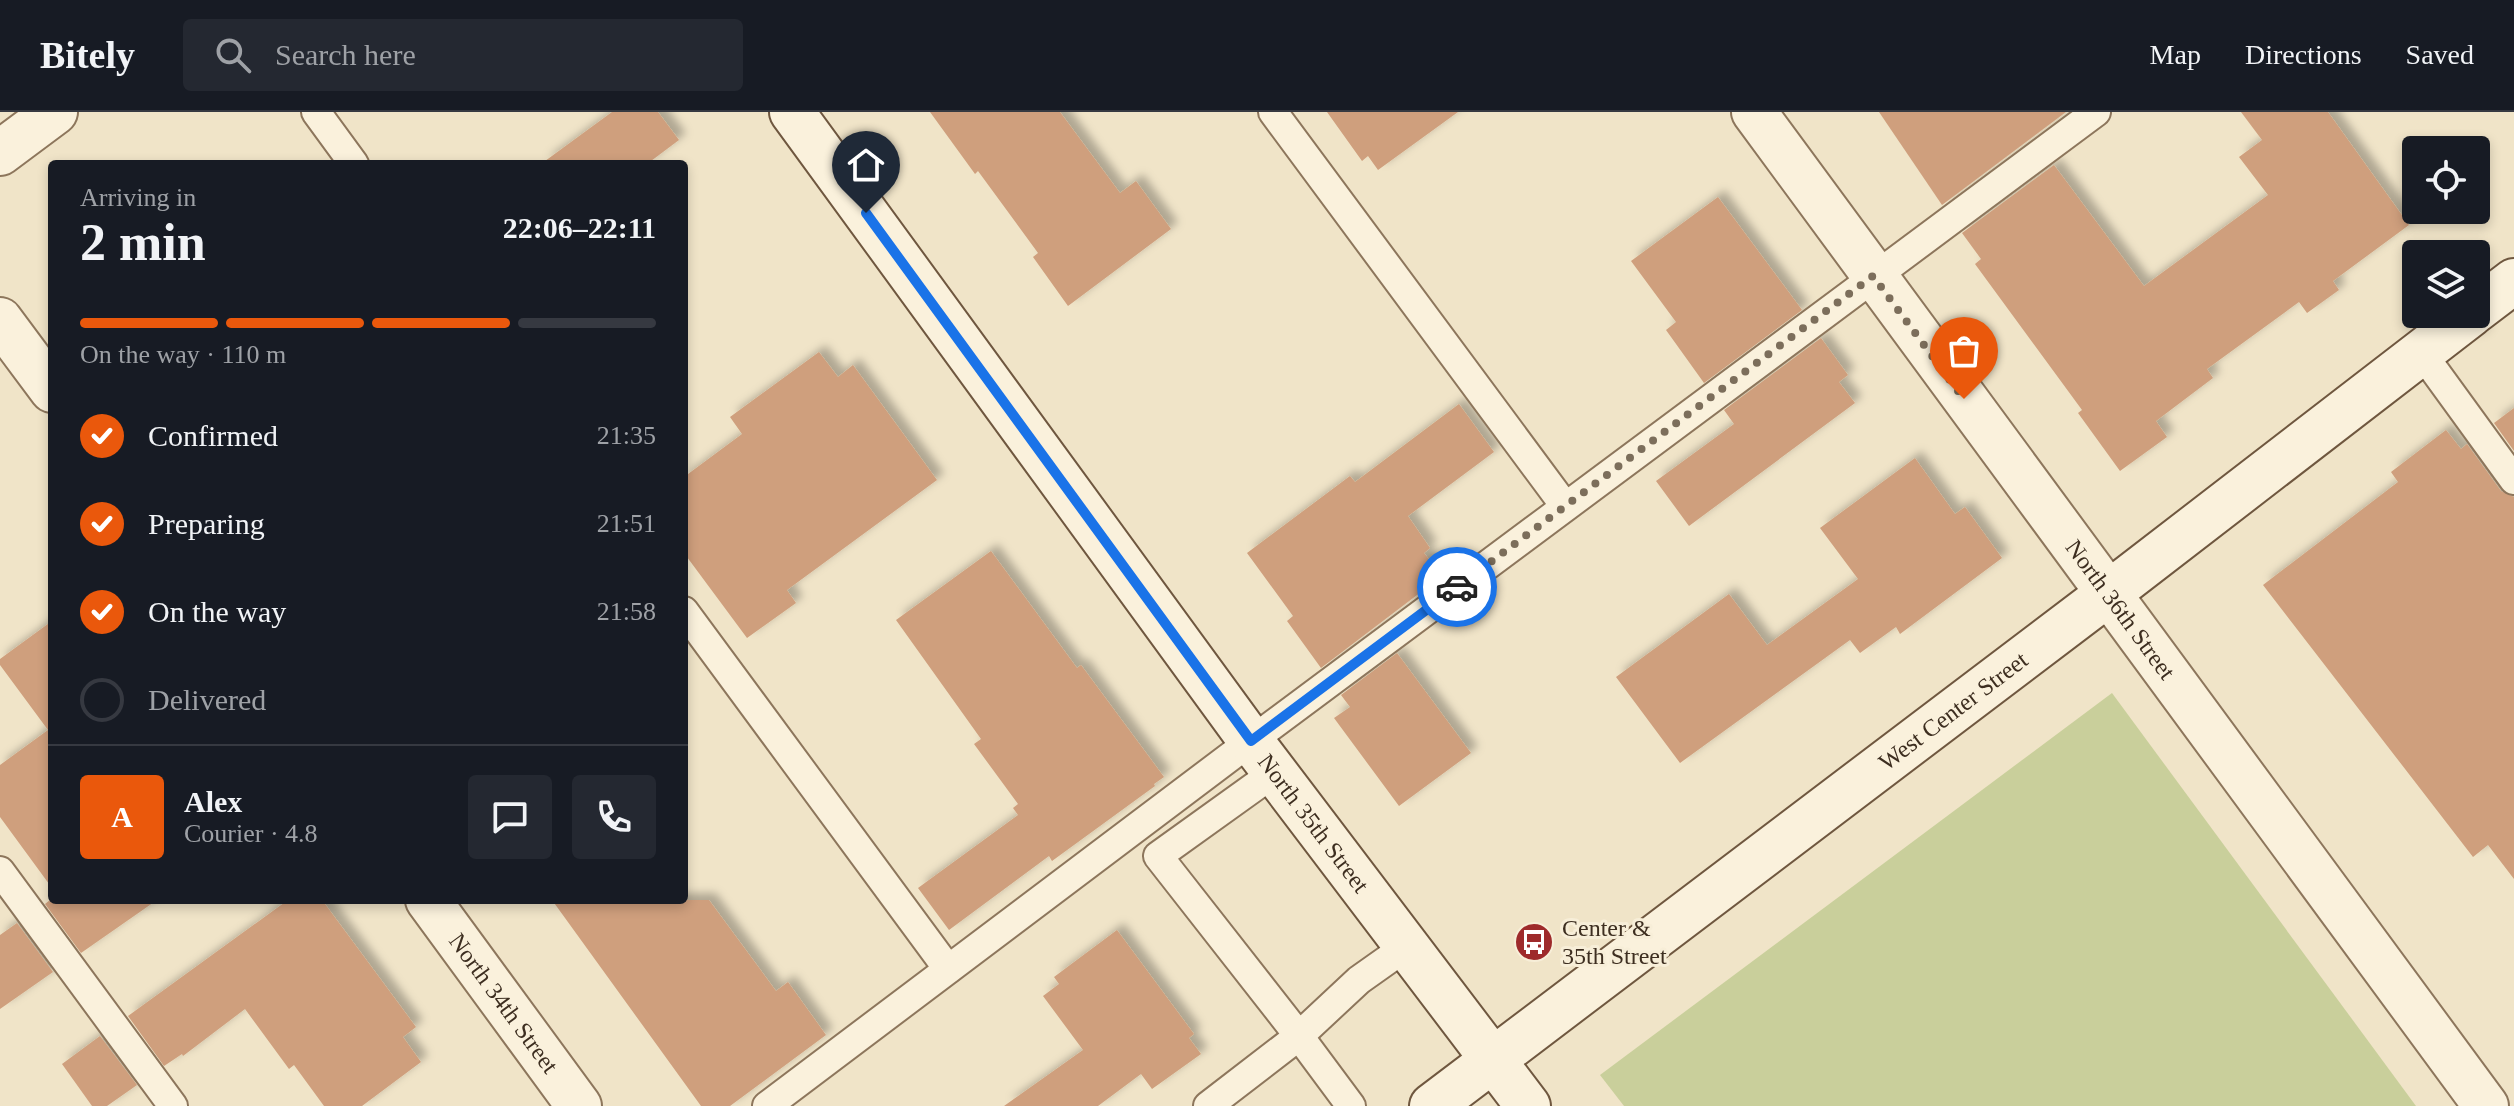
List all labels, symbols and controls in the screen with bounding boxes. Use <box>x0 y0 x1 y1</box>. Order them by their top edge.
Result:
search box <box>183 19 743 91</box>
icon: search <box>211 33 255 77</box>
text: Bitely <box>40 34 135 76</box>
text: Search here <box>275 38 416 71</box>
text: Map <box>2150 39 2201 70</box>
text: Directions <box>2245 39 2362 70</box>
text: Saved <box>2406 39 2474 70</box>
pin <box>832 131 900 213</box>
map controls <box>2402 136 2490 328</box>
button: locate <box>2402 136 2490 224</box>
icon: home <box>844 143 888 187</box>
text: Arriving in <box>80 183 196 212</box>
text: 22:06–22:11 <box>503 211 656 244</box>
text: 2 min <box>80 214 206 271</box>
button: layers <box>2402 240 2490 328</box>
pin <box>1930 317 1998 399</box>
icon: bag <box>1942 329 1986 373</box>
text: On the way · 110 m <box>80 340 286 369</box>
icon: check <box>80 414 124 458</box>
text: Confirmed <box>148 419 278 452</box>
text: 21:35 <box>597 421 656 450</box>
icon: check <box>80 502 124 546</box>
text: Preparing <box>148 507 265 540</box>
text: 21:51 <box>597 509 656 538</box>
street label: North 36th Street <box>2061 535 2181 685</box>
courier <box>1417 547 1497 627</box>
icon: car <box>1435 565 1479 609</box>
icon: check <box>80 590 124 634</box>
text: On the way <box>148 595 286 628</box>
text: 21:58 <box>597 597 656 626</box>
street label: West Center Street <box>1874 646 2033 776</box>
text: Delivered <box>148 683 266 716</box>
street label: North 35th Street <box>1253 749 1374 898</box>
button: chat <box>468 775 552 859</box>
button: phone <box>572 775 656 859</box>
text: Alex <box>184 785 242 818</box>
text: A <box>111 800 133 833</box>
text: Courier · 4.8 <box>184 819 318 848</box>
place label: Center & 35th Street <box>1562 915 1667 969</box>
bus stop icon: Center & 35th Street <box>1513 921 1555 963</box>
street label: North 34th Street <box>444 928 564 1078</box>

